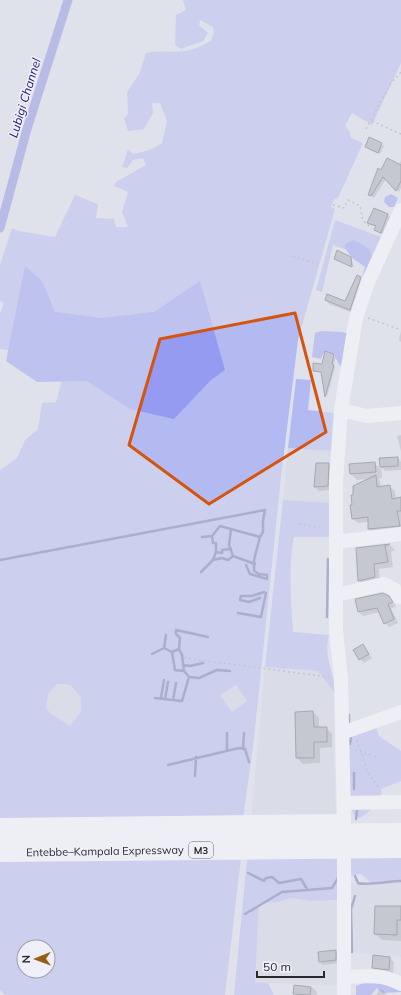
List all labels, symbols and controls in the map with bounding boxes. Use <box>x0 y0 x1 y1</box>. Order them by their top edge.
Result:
water label: Lubigi Channel <box>5 56 44 140</box>
road number: M3 <box>189 842 213 858</box>
street label: Entebbe–Kampala Expressway <box>26 843 184 859</box>
north arrow <box>16 939 56 979</box>
scale bar <box>257 953 324 979</box>
text: N <box>19 955 33 963</box>
text: 50 m <box>263 959 291 974</box>

